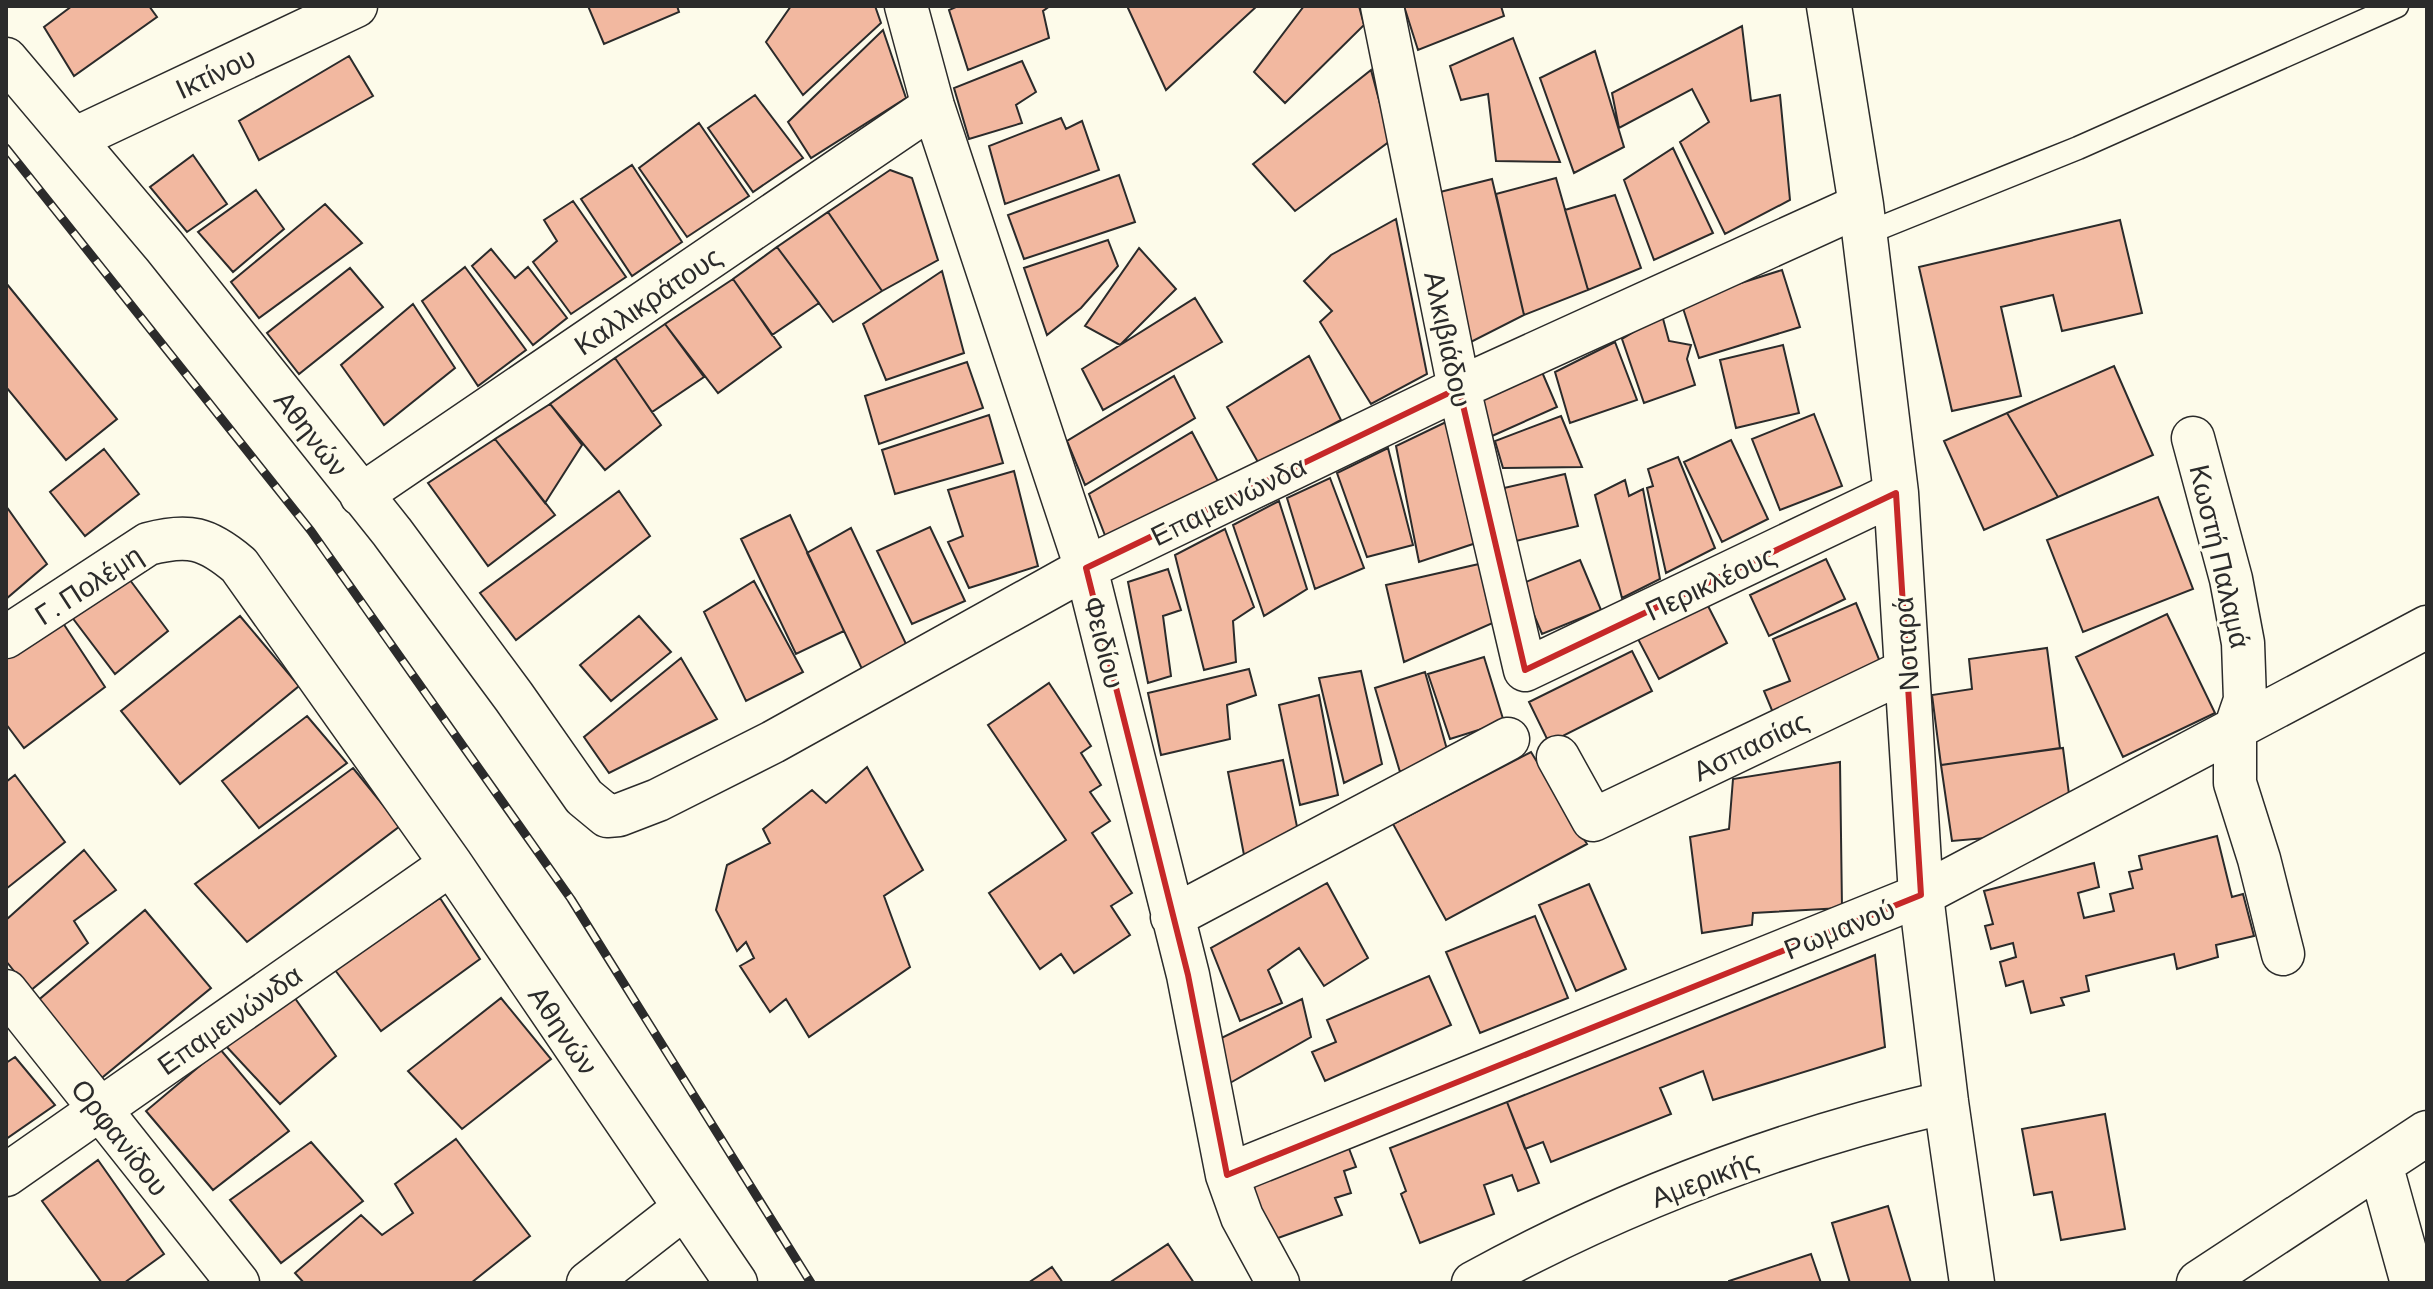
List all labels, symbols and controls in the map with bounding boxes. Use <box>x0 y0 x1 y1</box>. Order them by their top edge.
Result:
street label: Ικτίνου <box>170 39 260 105</box>
street label: Καλλικράτους <box>567 238 727 362</box>
street label: Αλκιβιάδου <box>1418 268 1480 410</box>
street label: Αθηνών <box>268 383 356 483</box>
street label: Επαμεινώνδα <box>1145 448 1311 552</box>
street label: Κωστή Παλαμά <box>2183 461 2259 651</box>
street label: Γ. Πολέμη <box>28 537 148 631</box>
street label: Περικλέους <box>1640 537 1780 627</box>
street label: Φειδίου <box>1077 592 1133 692</box>
street label: Νοταρά <box>1885 596 1925 692</box>
street label: Ασπασίας <box>1687 703 1813 787</box>
street label: Ρωμανού <box>1778 890 1900 966</box>
street label: Επαμεινώνδα <box>150 957 308 1081</box>
street label: Αθηνών <box>522 979 606 1081</box>
street label: Ορφανίδου <box>65 1072 177 1202</box>
street label: Αμερικής <box>1646 1142 1762 1214</box>

